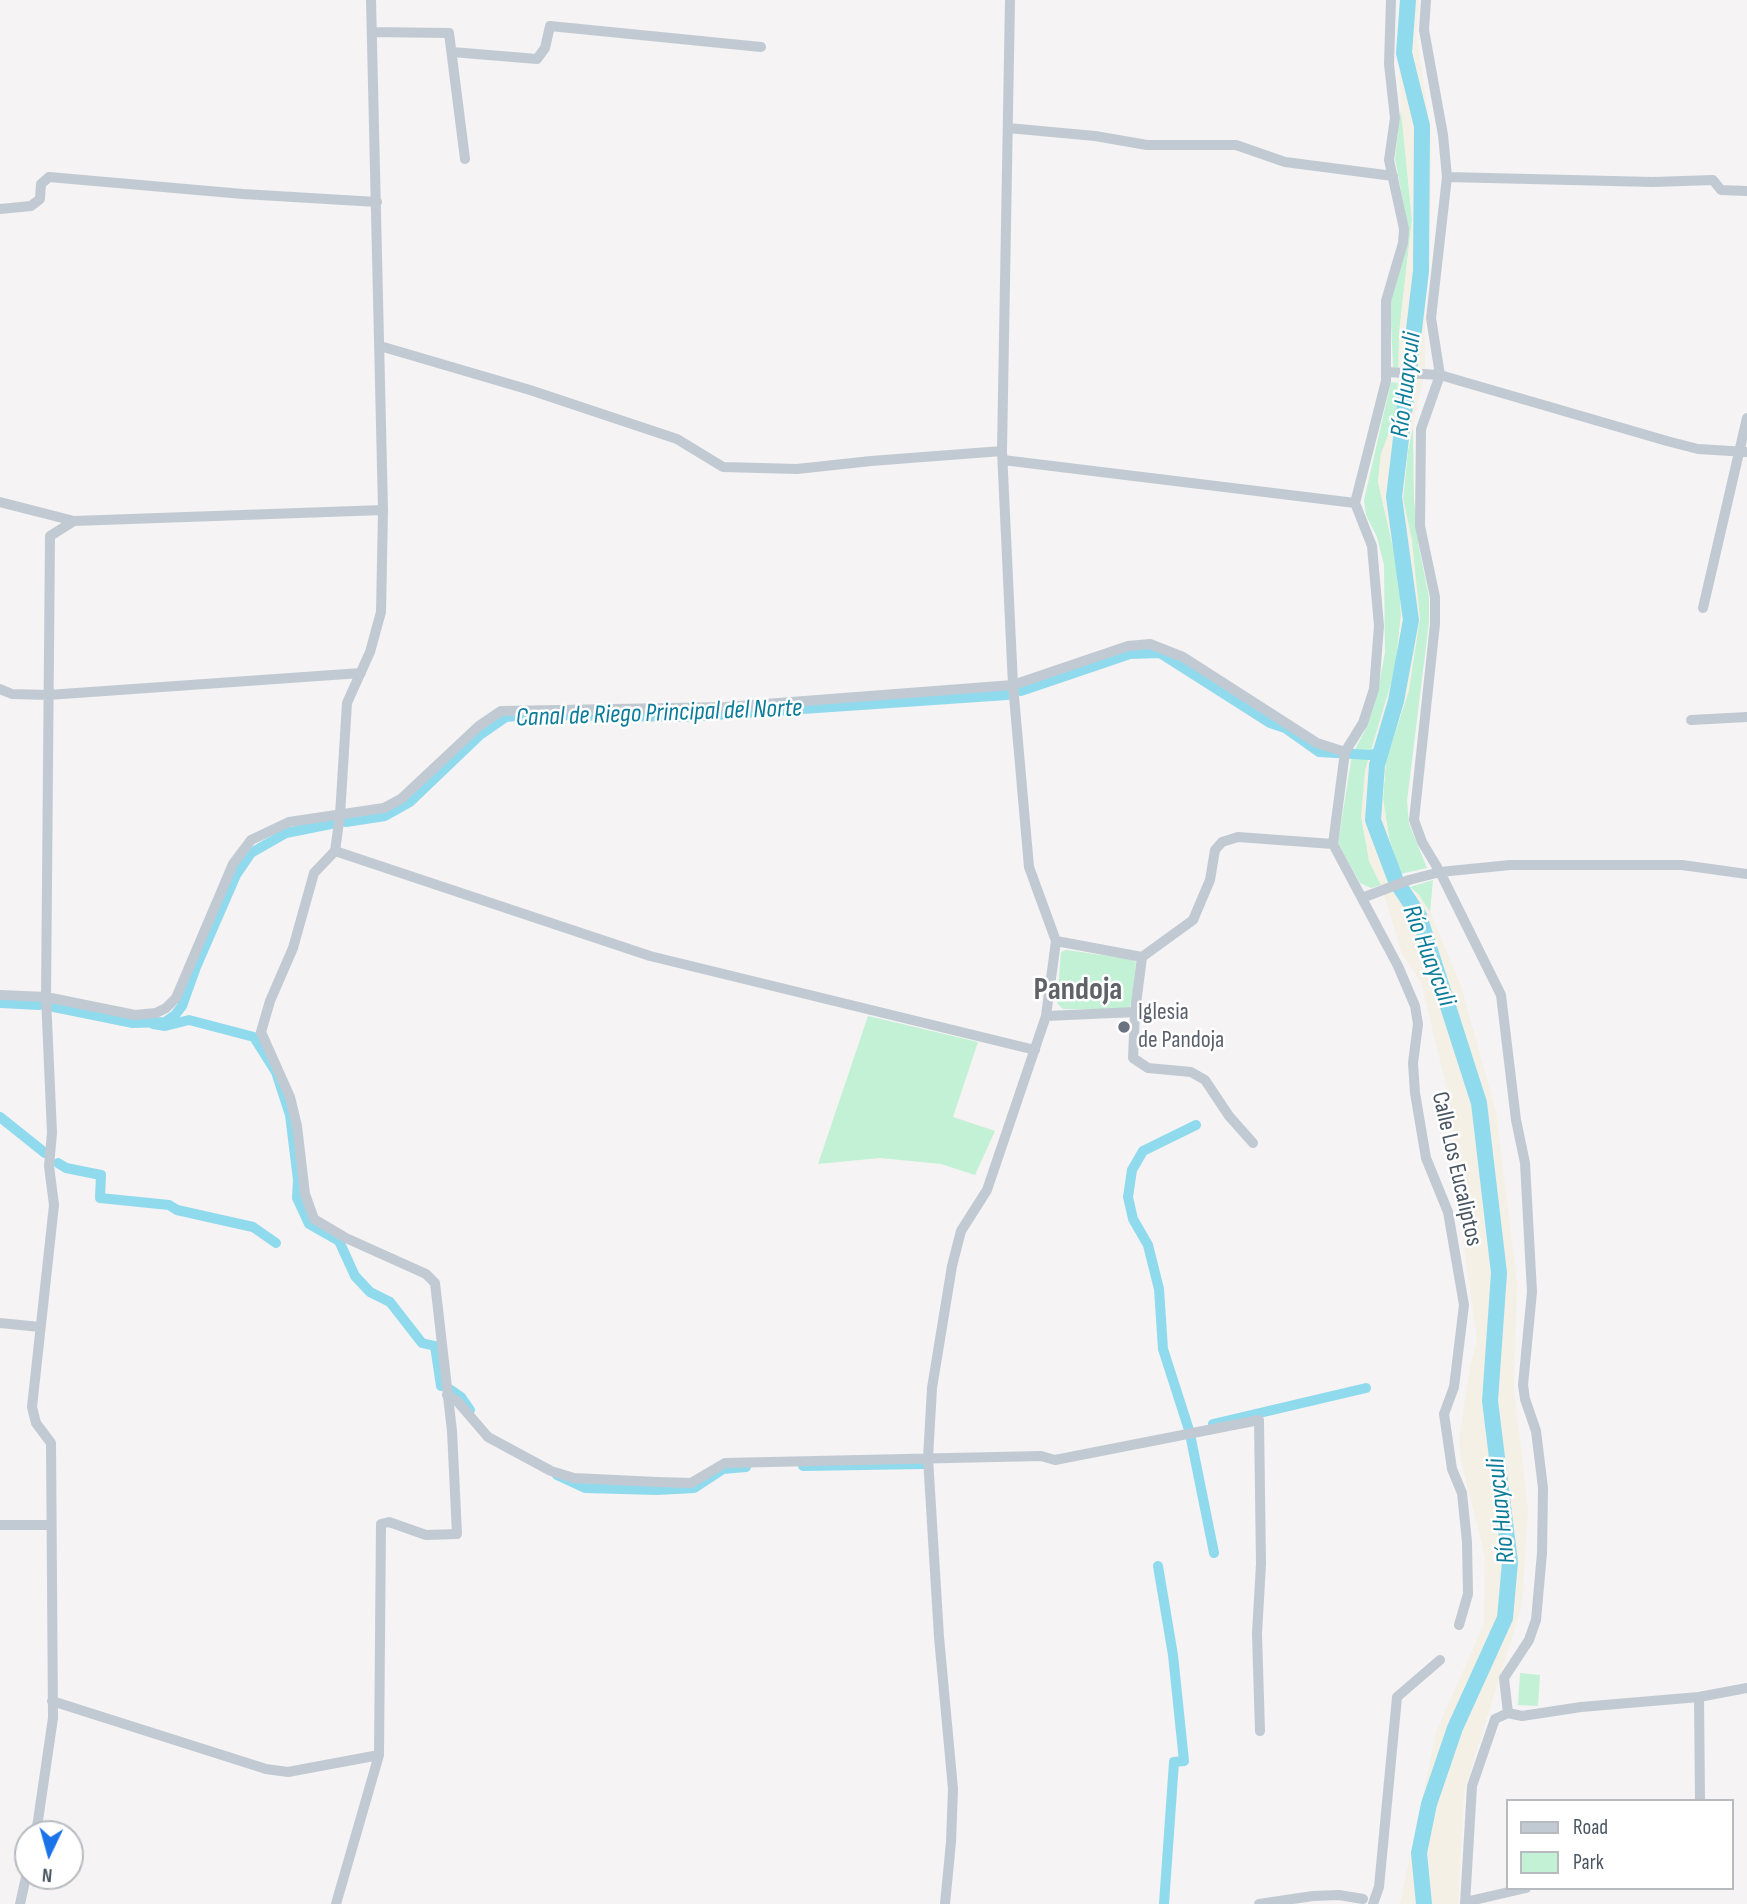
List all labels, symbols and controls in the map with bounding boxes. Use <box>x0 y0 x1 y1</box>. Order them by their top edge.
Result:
water label: Río Huayculi <box>1385 331 1429 439</box>
water label: Canal de Riego Principal del Norte <box>515 693 803 735</box>
water label: Río Huayculi <box>1395 901 1461 1011</box>
district label: Pandoja <box>1034 972 1122 1010</box>
place label: Iglesia de Pandoja <box>1138 999 1224 1055</box>
marker: Iglesia de Pandoja <box>1116 1019 1132 1035</box>
street label: Calle Los Eucaliptos <box>1424 1089 1488 1249</box>
water label: Río Huayculi <box>1481 1457 1523 1565</box>
legend <box>1506 1799 1733 1890</box>
text: Road <box>1573 1815 1608 1840</box>
north arrow <box>14 1820 84 1890</box>
text: Park <box>1573 1850 1604 1875</box>
text: N <box>41 1863 53 1886</box>

